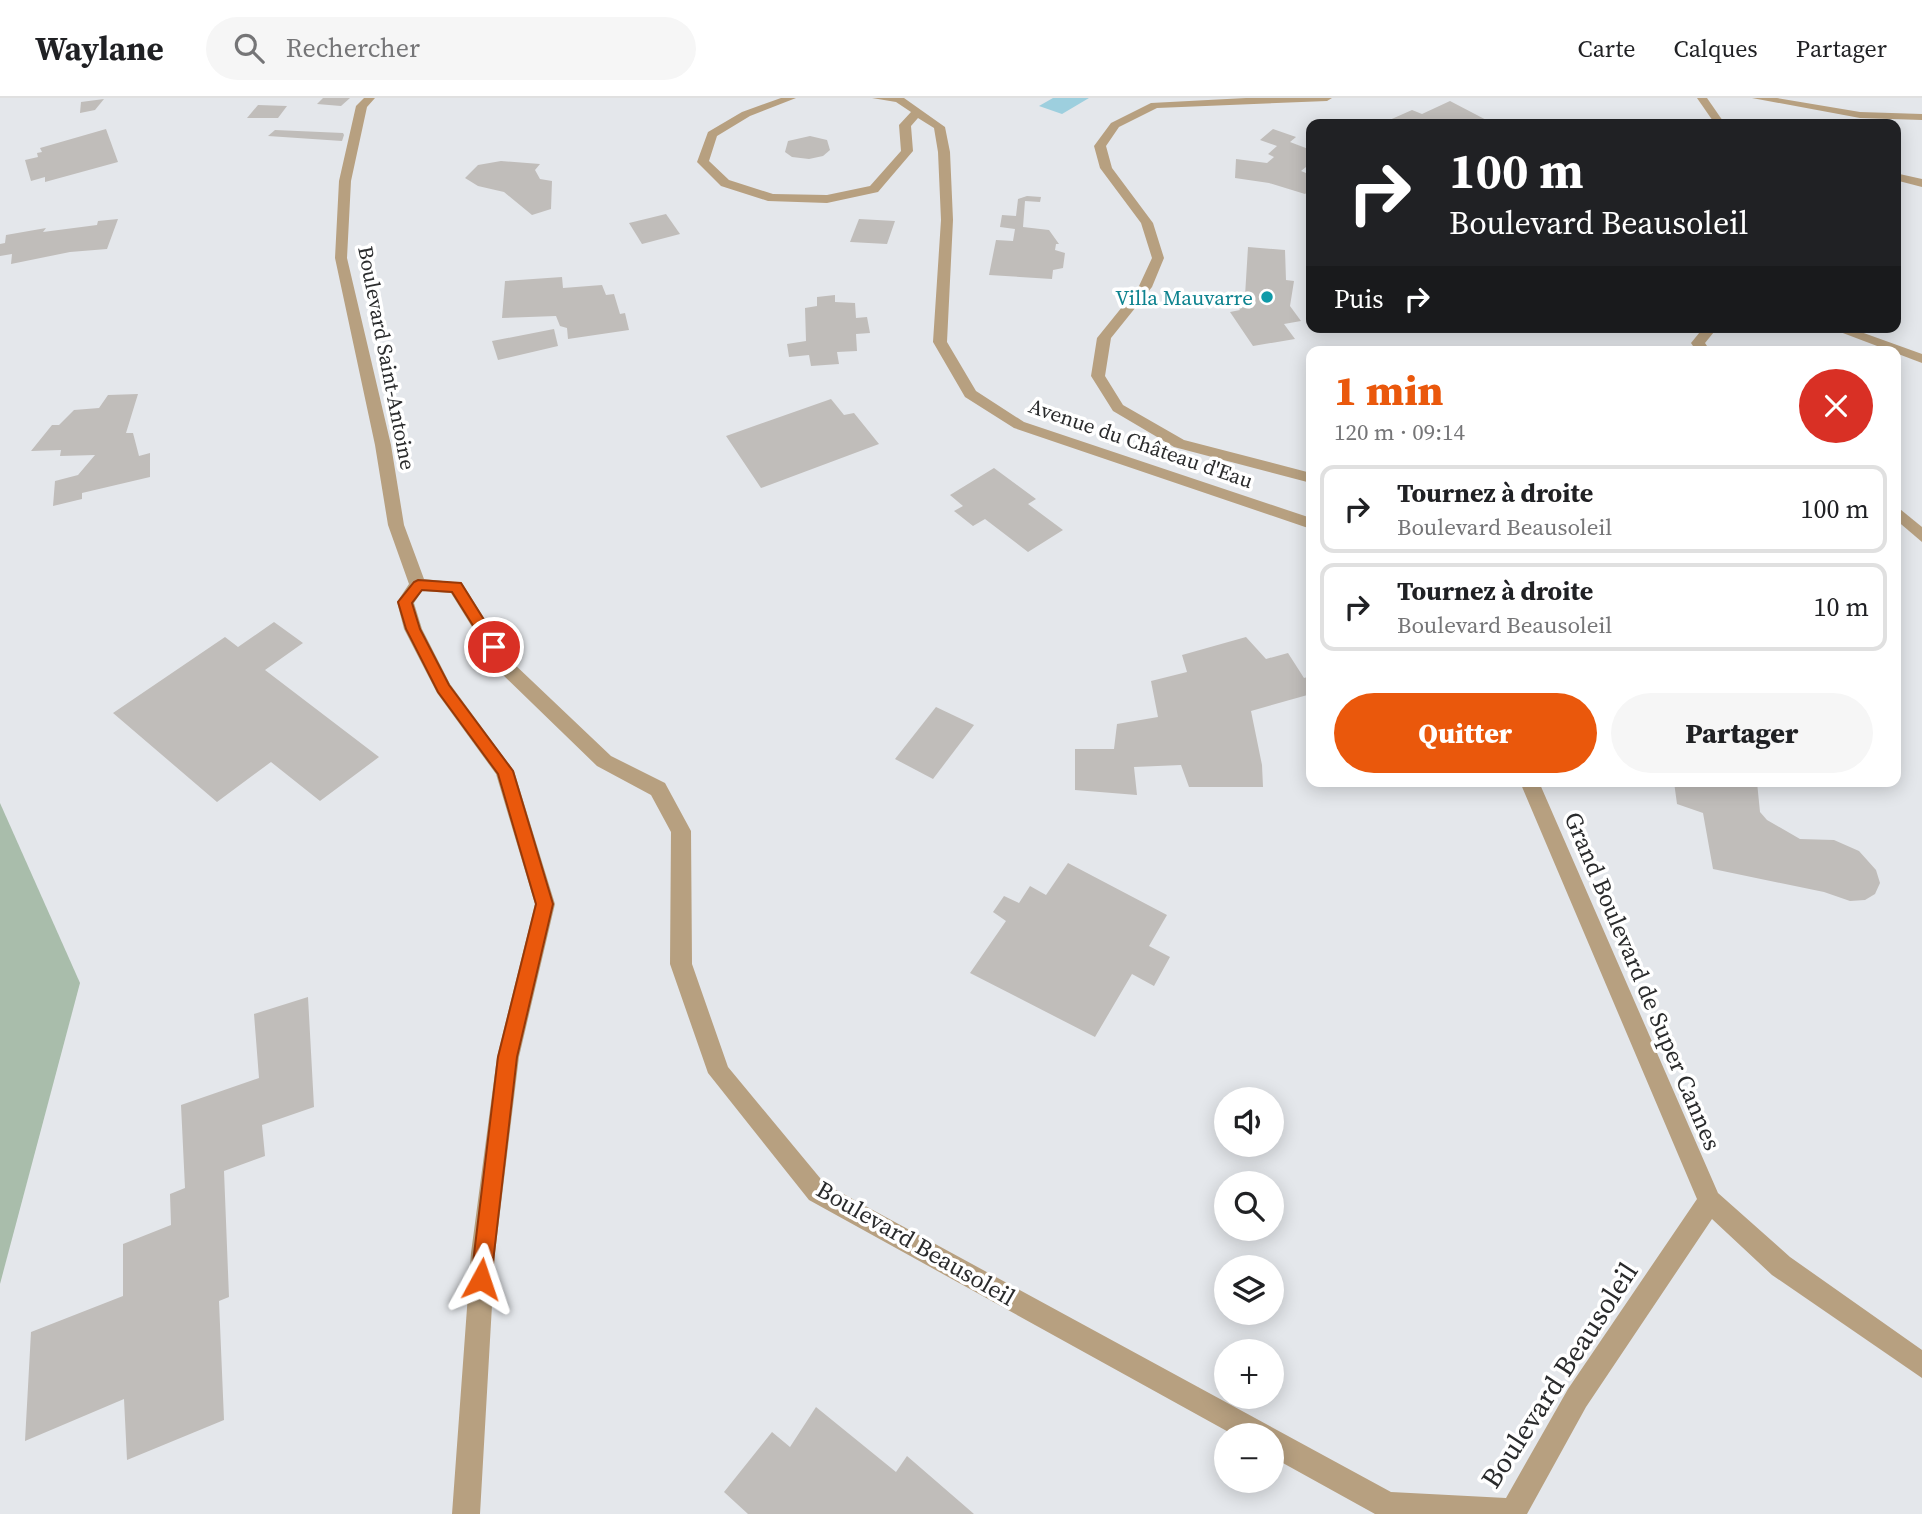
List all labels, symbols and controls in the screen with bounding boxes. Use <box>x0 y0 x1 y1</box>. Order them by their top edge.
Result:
search box <box>206 17 696 80</box>
text: Waylane <box>35 26 164 71</box>
icon: search <box>230 29 268 67</box>
text: Rechercher <box>286 30 420 66</box>
text: Carte <box>1578 32 1636 65</box>
text: Calques <box>1674 32 1758 65</box>
text: Partager <box>1796 32 1887 65</box>
text: 100 m <box>1449 137 1584 204</box>
icon: right <box>1334 147 1425 238</box>
text: Boulevard Beausoleil <box>1449 201 1748 245</box>
street label: Boulevard Saint-Antoine <box>351 244 423 472</box>
icon: right <box>1398 280 1436 318</box>
text: Puis <box>1334 281 1384 317</box>
place label: Villa Mauvarre <box>1115 283 1253 312</box>
marker: Villa Mauvarre <box>1259 289 1275 305</box>
text: 1 min <box>1334 361 1444 419</box>
button: close <box>1799 369 1873 443</box>
street label: Avenue du Château d'Eau <box>1025 391 1257 495</box>
text: 120 m · 09:14 <box>1334 416 1465 448</box>
text: Tournez à droite <box>1397 475 1593 511</box>
icon: right <box>1338 490 1376 528</box>
text: 100 m <box>1801 491 1869 527</box>
text: Boulevard Beausoleil <box>1397 511 1612 543</box>
text: Tournez à droite <box>1397 573 1593 609</box>
icon: right <box>1338 588 1376 626</box>
text: 10 m <box>1814 589 1869 625</box>
text: Boulevard Beausoleil <box>1397 609 1612 641</box>
pin <box>464 617 524 677</box>
icon: arrive <box>475 628 513 666</box>
button: Quitter <box>1334 693 1597 773</box>
button: Partager <box>1611 693 1873 773</box>
street label: Grand Boulevard de Super Cannes <box>1557 807 1729 1155</box>
map controls <box>1214 1087 1284 1493</box>
button: sound <box>1214 1087 1284 1157</box>
button: search <box>1214 1171 1284 1241</box>
street label: Boulevard Beausoleil <box>811 1173 1021 1313</box>
position arrow <box>444 1242 518 1316</box>
button: layers <box>1214 1255 1284 1325</box>
street label: Boulevard Beausoleil <box>1472 1255 1646 1495</box>
button: + <box>1214 1339 1284 1409</box>
button: − <box>1214 1423 1284 1493</box>

